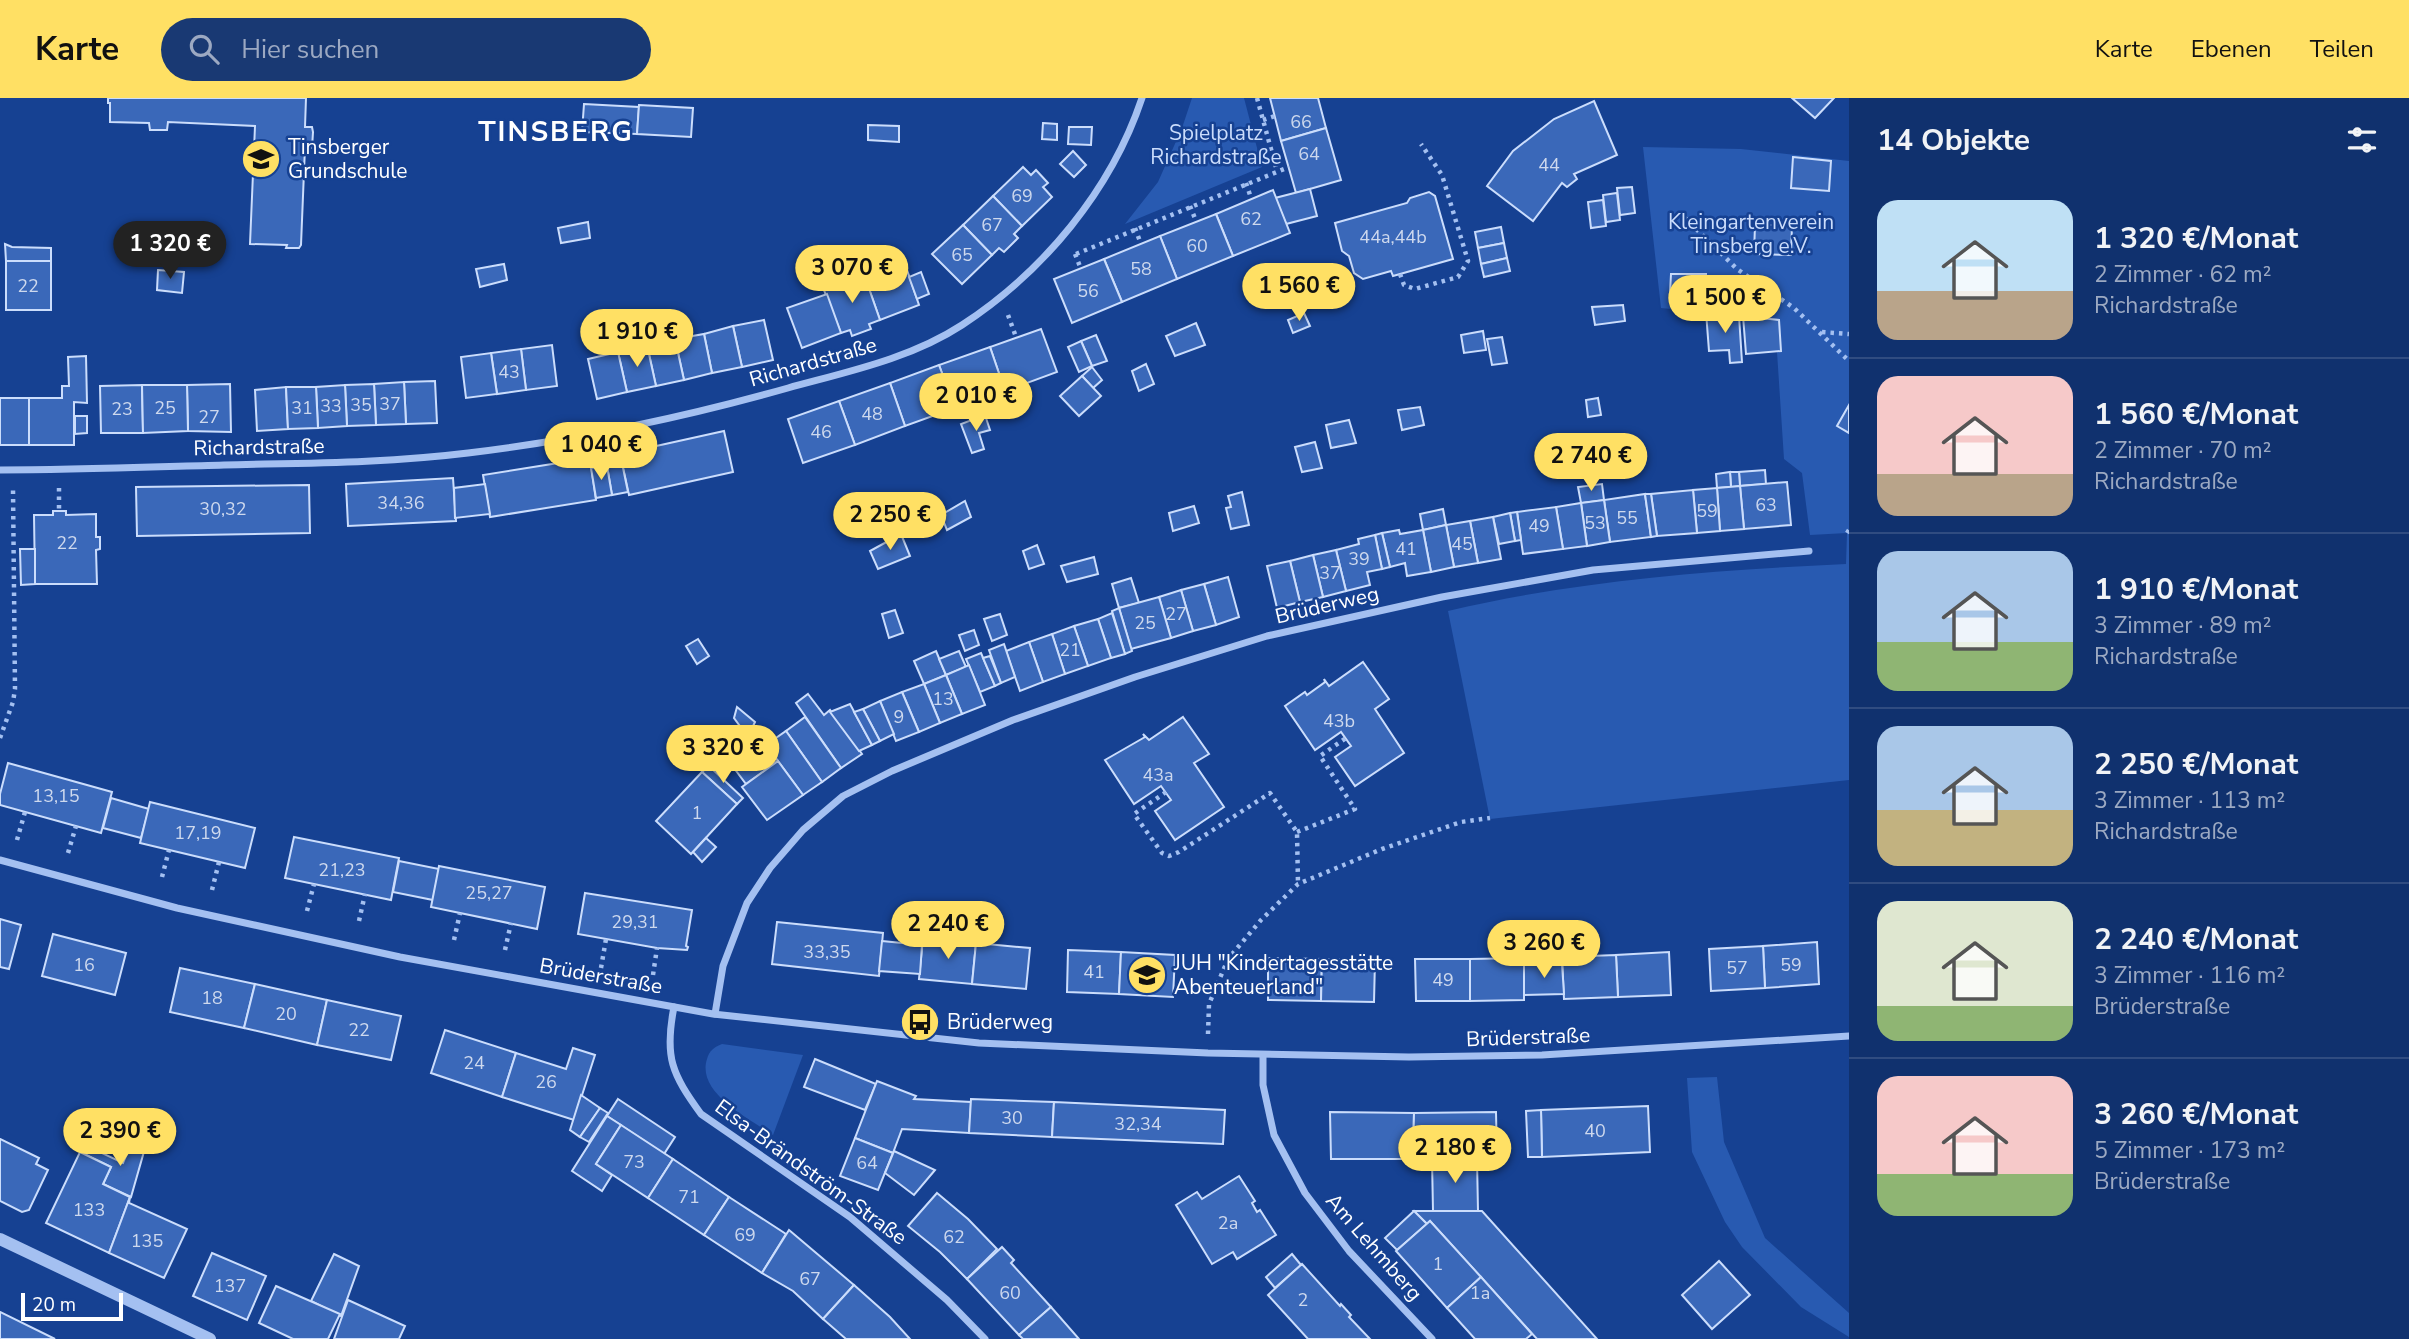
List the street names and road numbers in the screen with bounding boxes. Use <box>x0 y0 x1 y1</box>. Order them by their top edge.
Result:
street label: Richardstraße <box>746 330 880 394</box>
street label: Richardstraße <box>193 432 325 462</box>
street label: Brüderweg <box>1272 579 1382 631</box>
street label: Brüderstraße <box>537 951 665 1001</box>
street label: Brüderstraße <box>1465 1021 1591 1053</box>
street label: Elsa-Brändström-Straße <box>709 1093 913 1251</box>
street label: Am Lehmberg <box>1319 1187 1429 1307</box>

